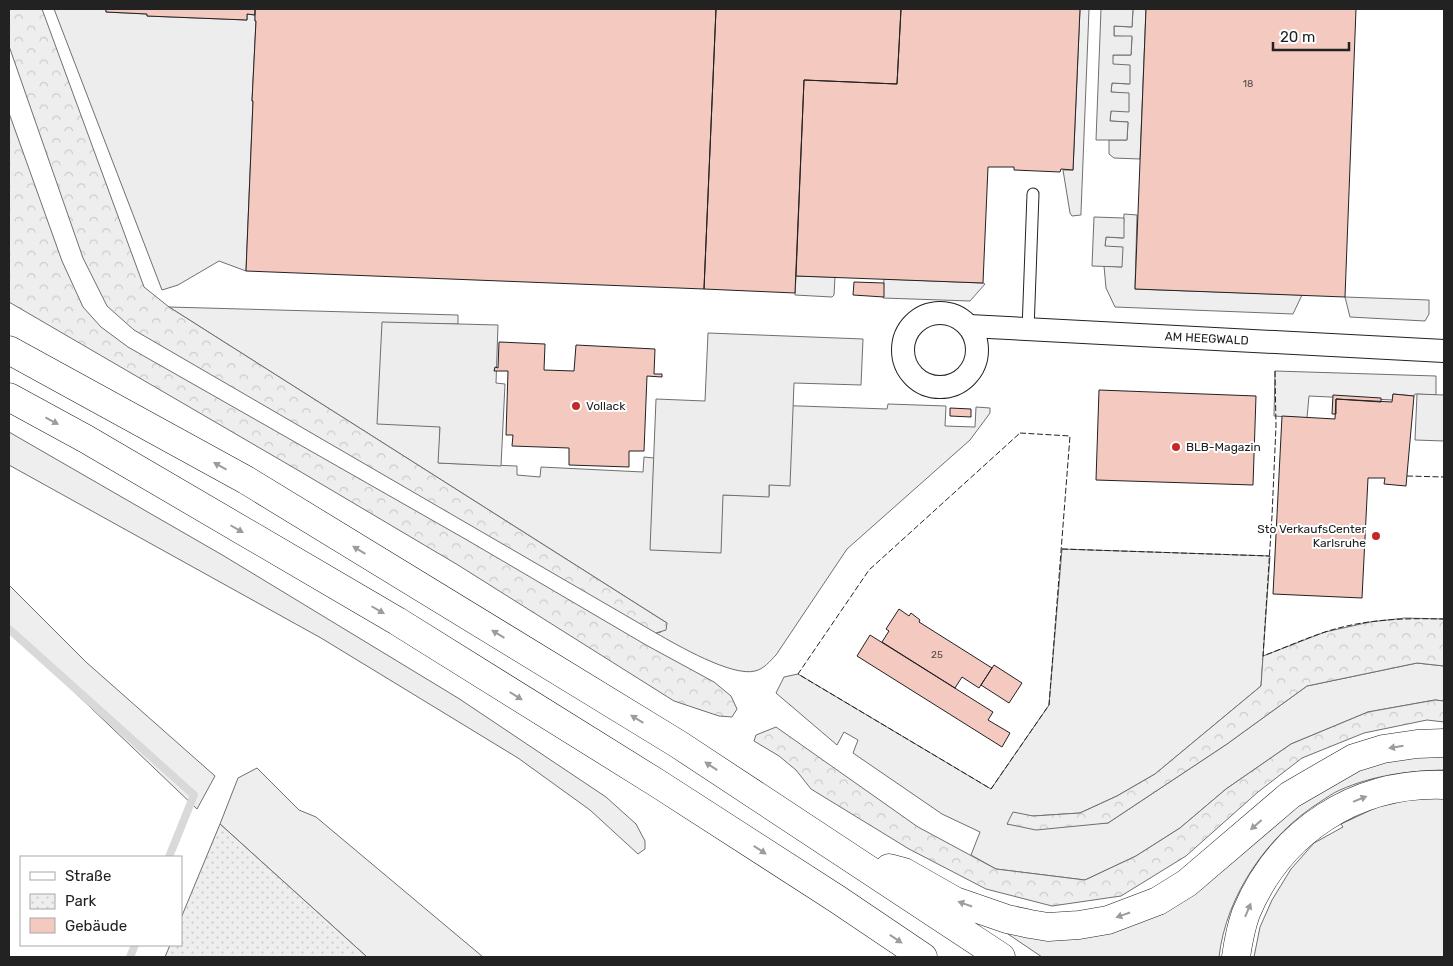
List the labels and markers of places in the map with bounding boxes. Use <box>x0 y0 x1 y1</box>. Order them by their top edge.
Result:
place label: Vollack <box>586 399 626 413</box>
marker: Vollack <box>570 400 582 412</box>
place label: BLB-Magazin <box>1186 440 1261 454</box>
marker: BLB-Magazin <box>1170 441 1182 453</box>
place label: Sto VerkaufsCenter Karlsruhe <box>1257 522 1366 550</box>
marker: Sto VerkaufsCenter Karlsruhe <box>1370 530 1382 542</box>

